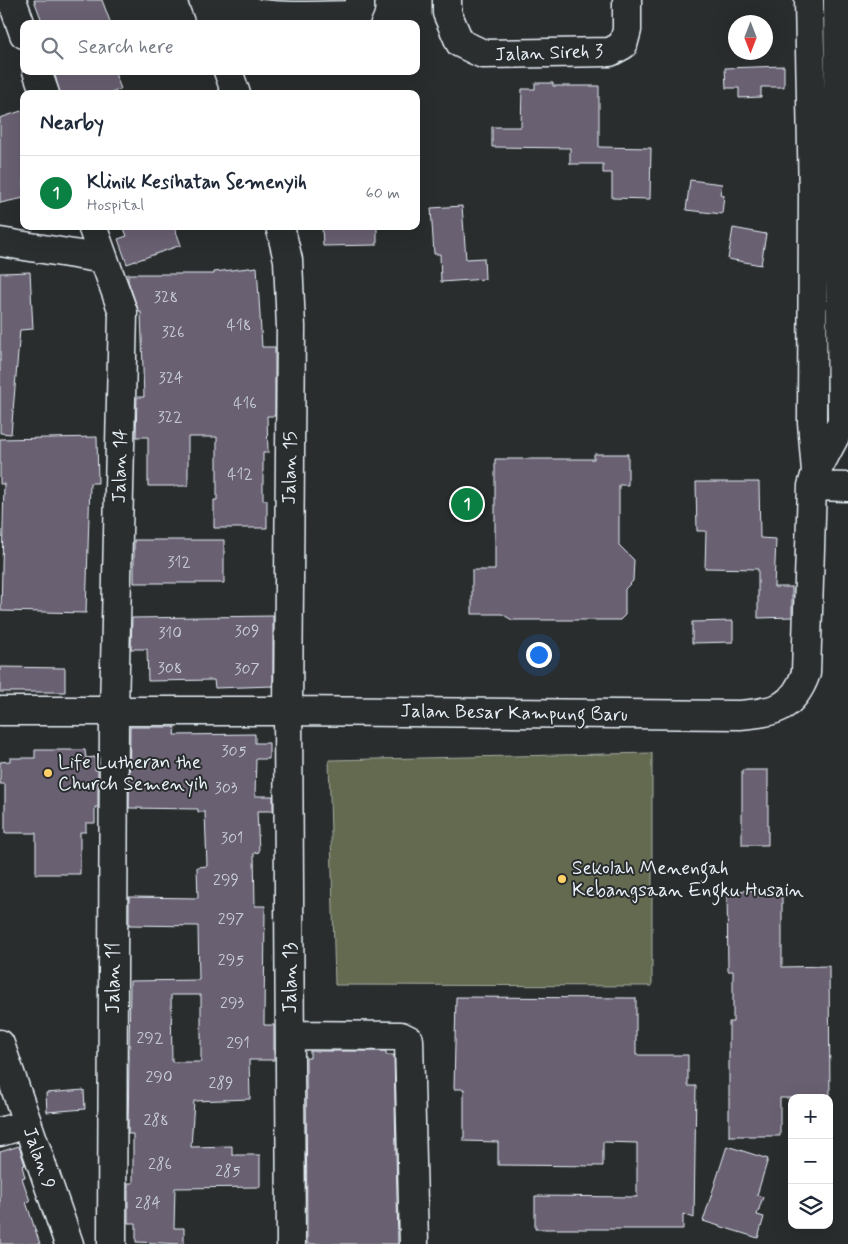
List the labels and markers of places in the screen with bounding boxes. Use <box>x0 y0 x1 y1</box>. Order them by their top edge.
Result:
pin: 1 <box>451 485 483 523</box>
place label: Life Lutheran the Church Semenyih <box>58 750 208 798</box>
marker: Life Lutheran the Church Semenyih <box>42 767 54 779</box>
place label: Sekolah Menengah Kebangsaan Engku Husain <box>572 856 804 906</box>
marker: Sekolah Menengah Kebangsaan Engku Husain <box>556 873 568 885</box>

